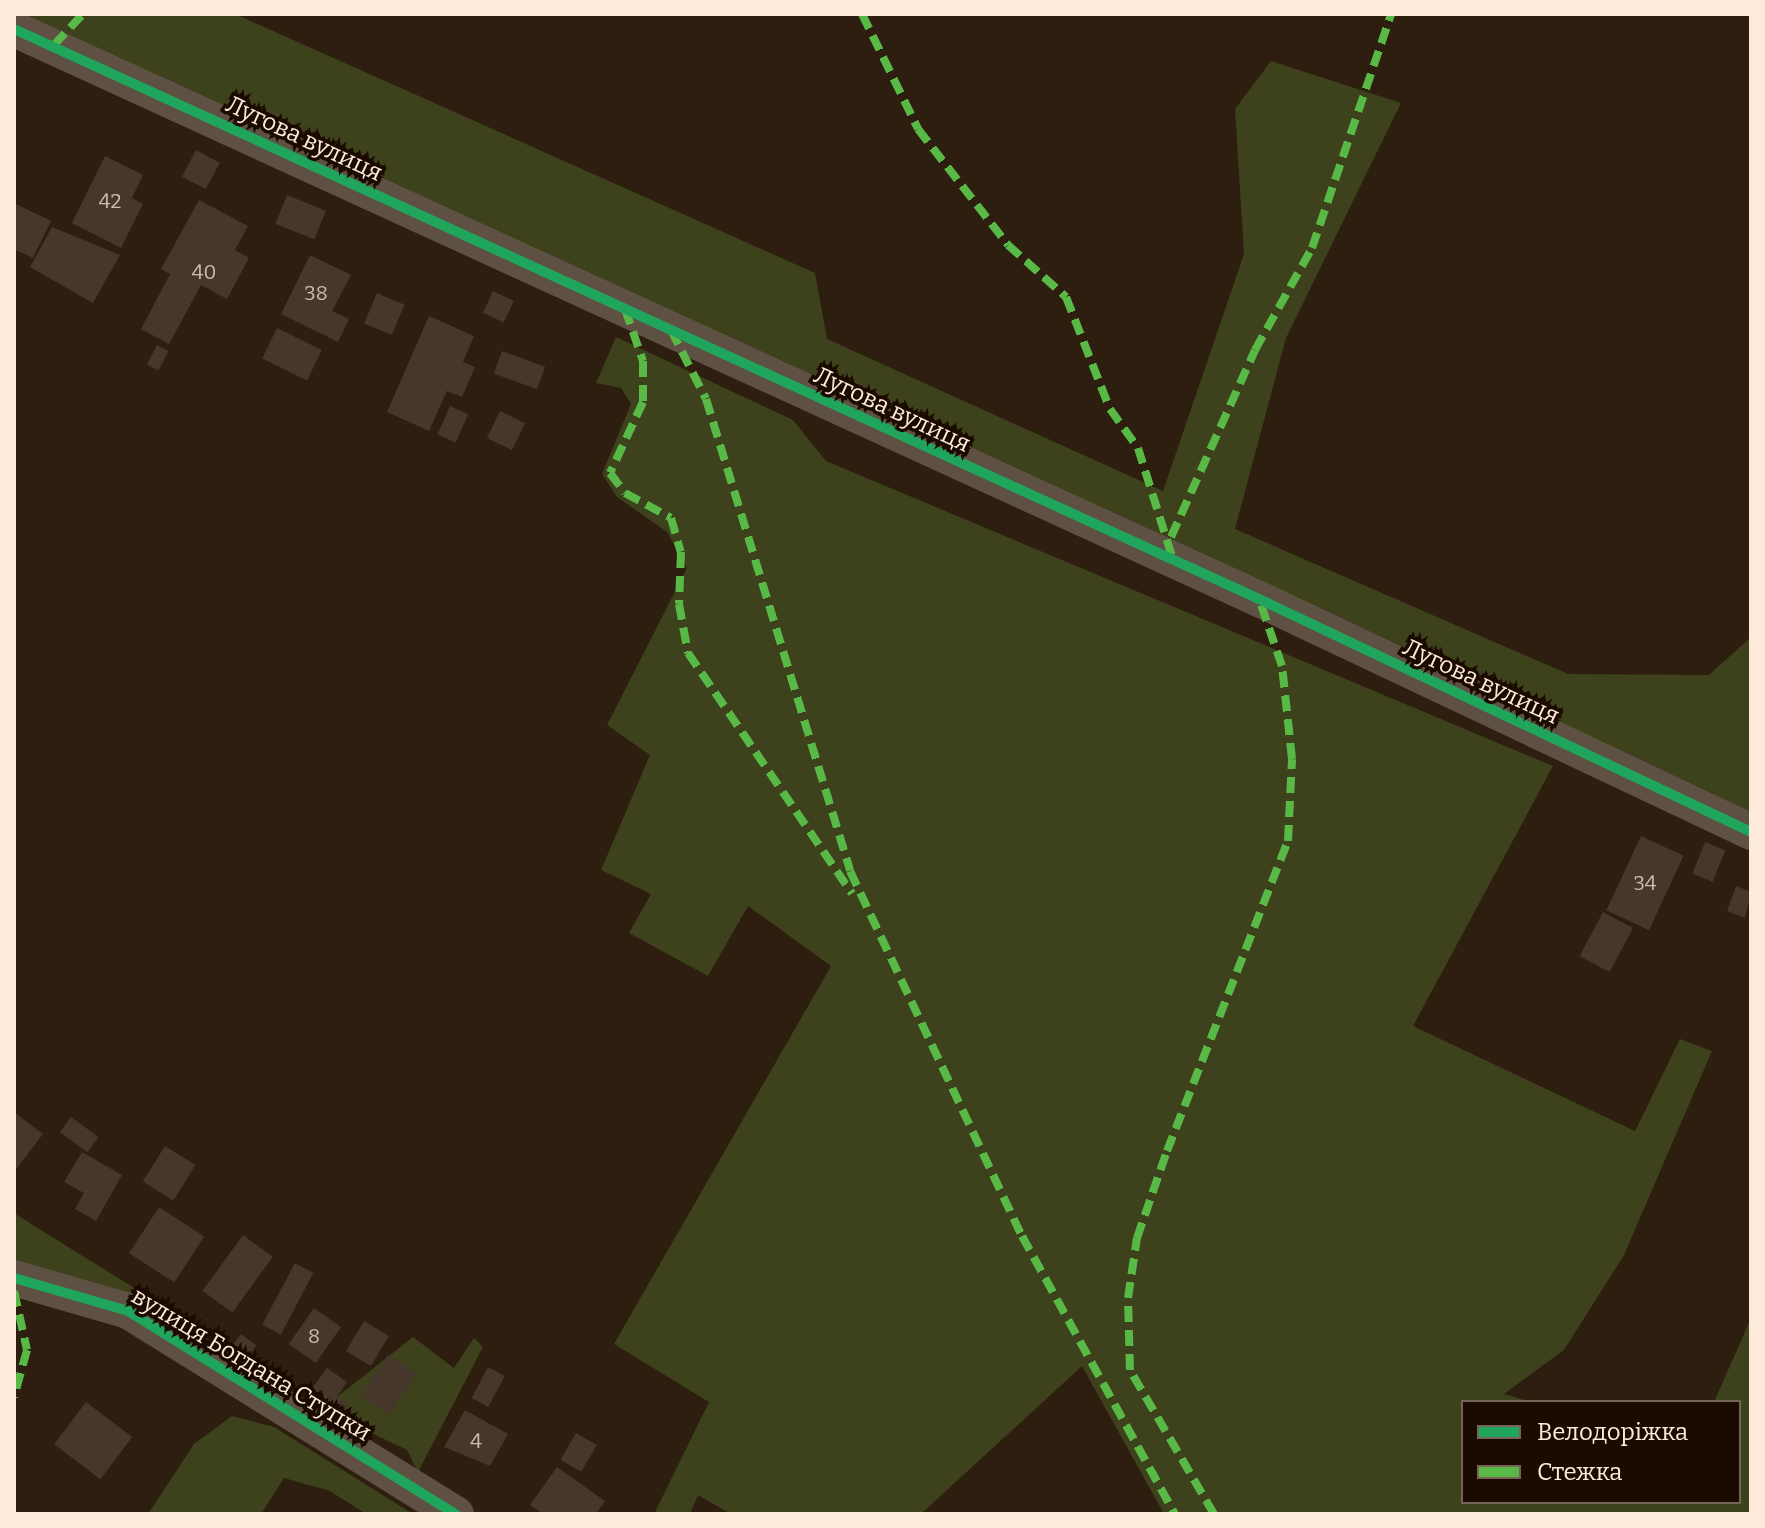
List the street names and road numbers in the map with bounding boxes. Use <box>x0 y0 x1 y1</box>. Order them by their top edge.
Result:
street label: Лугова вулиця <box>221 90 387 188</box>
street label: Лугова вулиця <box>809 361 975 459</box>
street label: Лугова вулиця <box>1398 633 1564 731</box>
street label: вулиця Богдана Ступки <box>126 1282 376 1448</box>

